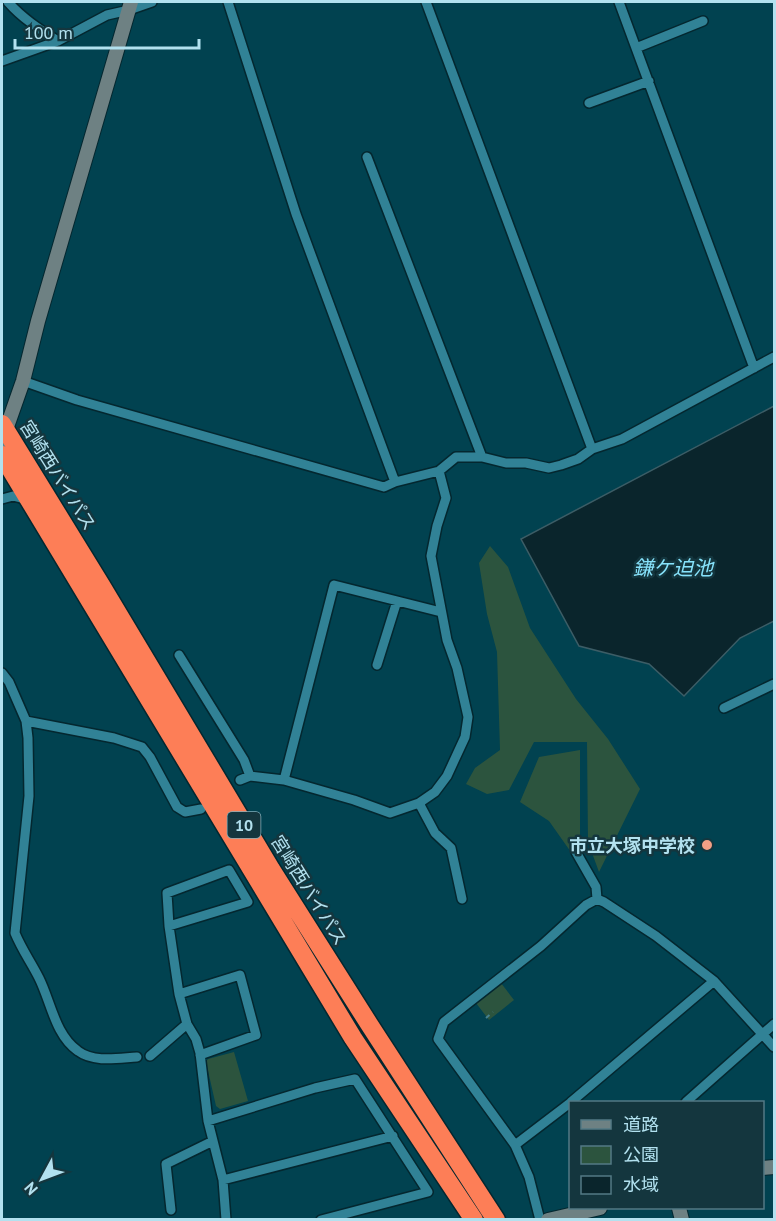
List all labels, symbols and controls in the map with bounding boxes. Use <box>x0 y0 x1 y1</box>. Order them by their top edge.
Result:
scale bar <box>15 12 200 50</box>
text: 100 m <box>24 21 73 44</box>
street label: 宮崎西バイパス <box>15 416 101 534</box>
water label: 鎌ケ迫池 <box>633 555 715 581</box>
road number: 10 <box>228 812 260 838</box>
street label: 宮崎西バイパス <box>266 831 352 949</box>
place label: 市立大塚中学校 <box>569 834 695 857</box>
marker: 市立大塚中学校 <box>700 838 714 852</box>
legend <box>569 1101 764 1209</box>
text: 道路 <box>623 1113 659 1136</box>
text: 公園 <box>623 1143 659 1166</box>
north arrow <box>12 1149 72 1209</box>
text: 水域 <box>623 1173 659 1196</box>
text: N <box>20 1178 42 1199</box>

